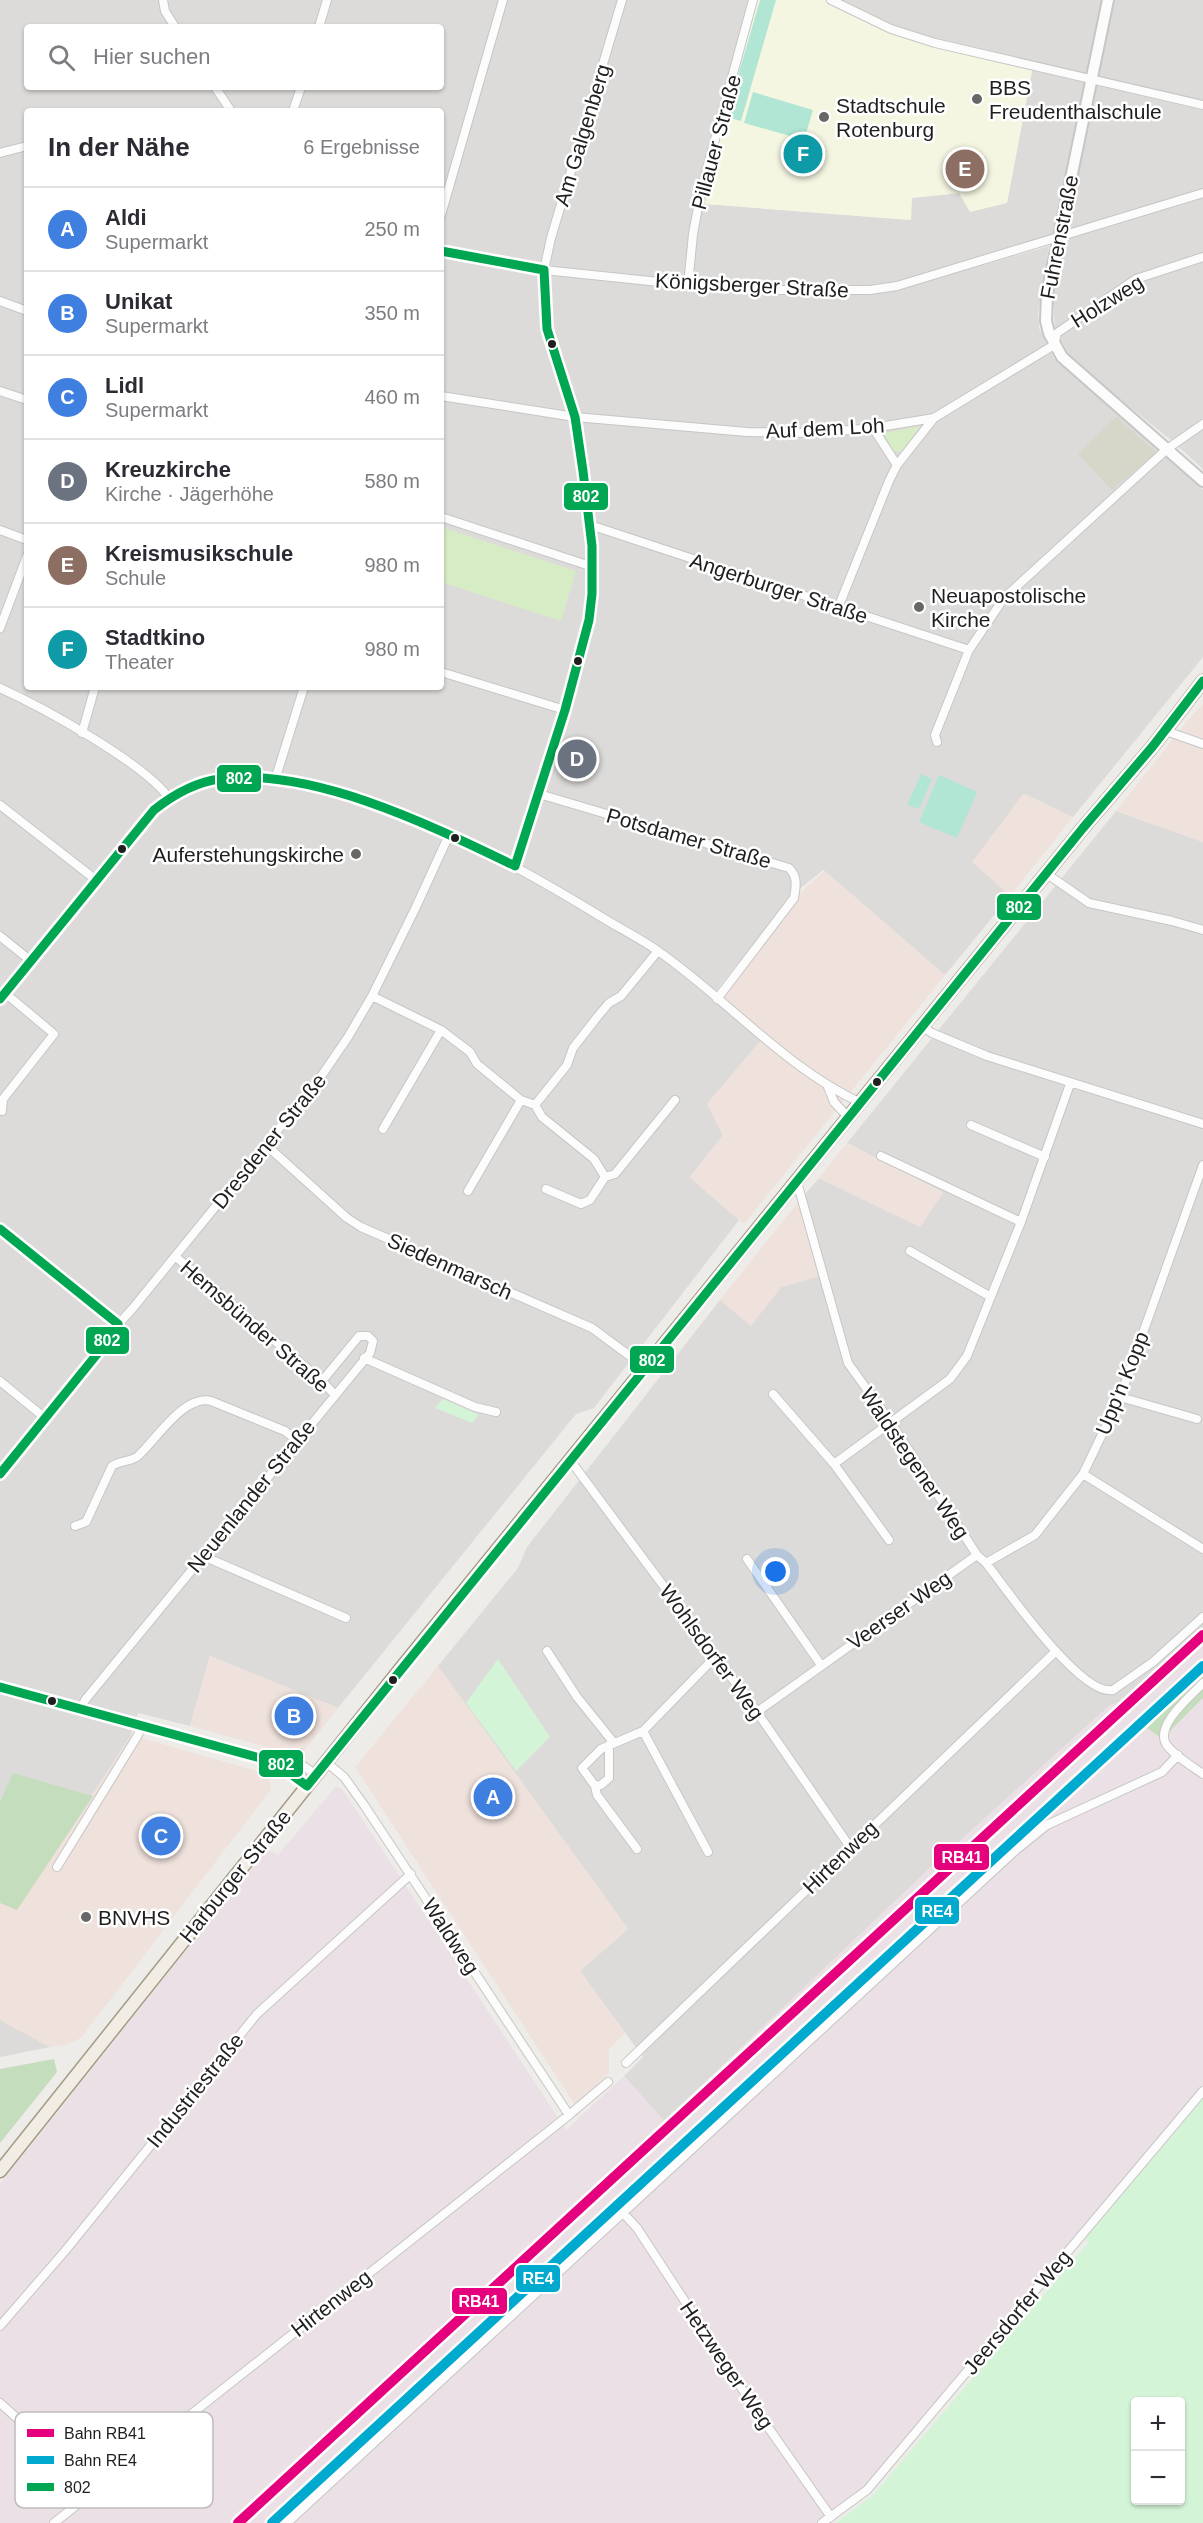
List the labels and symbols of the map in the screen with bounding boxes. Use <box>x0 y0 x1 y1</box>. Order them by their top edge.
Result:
street label: Am Galgenberg <box>549 61 615 209</box>
street label: Pillauer Straße <box>687 72 745 212</box>
place label: BBS Freudenthalschule <box>989 76 1162 123</box>
marker: BBS Freudenthalschule <box>970 92 984 106</box>
place label: Stadtschule Rotenburg <box>836 94 946 141</box>
marker: Stadtschule Rotenburg <box>817 110 831 124</box>
pin: F <box>784 132 822 176</box>
pin: E <box>946 146 984 192</box>
street label: Fuhrenstraße <box>1036 173 1082 301</box>
street label: Königsberger Straße <box>655 268 849 302</box>
street label: Holzweg <box>1067 270 1147 332</box>
unlabelled marker <box>546 338 558 350</box>
street label: Auf dem Loh <box>765 413 885 443</box>
line badge: 802 <box>563 482 609 511</box>
text: 802 <box>573 488 599 505</box>
street label: Angerburger Straße <box>687 548 871 628</box>
place label: Neuapostolische Kirche <box>931 584 1086 631</box>
marker: Neuapostolische Kirche <box>912 600 926 614</box>
unlabelled marker <box>572 655 584 667</box>
pin: D <box>558 736 596 782</box>
line badge: 802 <box>216 764 262 793</box>
text: 802 <box>226 770 252 787</box>
street label: Potsdamer Straße <box>604 803 774 873</box>
unlabelled marker <box>449 832 461 844</box>
unlabelled marker <box>116 843 128 855</box>
place label: Auferstehungskirche <box>153 843 344 866</box>
marker: Auferstehungskirche <box>349 847 363 861</box>
line badge: 802 <box>996 893 1042 921</box>
text: 802 <box>1006 899 1032 916</box>
street label: Dresdener Straße <box>208 1069 330 1213</box>
unlabelled marker <box>871 1076 883 1088</box>
street label: Siedenmarsch <box>384 1228 516 1304</box>
street label: Hemsbünder Straße <box>176 1255 334 1397</box>
line badge: 802 <box>85 1326 130 1355</box>
street label: Upp'n Kopp <box>1091 1328 1153 1438</box>
text: 802 <box>94 1332 120 1349</box>
line badge: 802 <box>629 1345 675 1374</box>
text: 802 <box>639 1352 665 1369</box>
street label: Waldstegener Weg <box>856 1383 974 1543</box>
street label: Neuenlander Straße <box>183 1415 319 1577</box>
your location <box>761 1557 790 1586</box>
street label: Veerser Weg <box>843 1566 955 1654</box>
street label: Wohlsdorfer Weg <box>655 1580 769 1724</box>
unlabelled marker <box>387 1674 399 1686</box>
pin: B <box>274 1694 314 1738</box>
unlabelled marker <box>46 1695 58 1707</box>
line badge: 802 <box>258 1749 304 1778</box>
text: 802 <box>268 1756 294 1773</box>
pin: A <box>474 1774 512 1820</box>
street label: Harburger Straße <box>175 1805 295 1947</box>
pin: C <box>142 1814 180 1858</box>
street label: Hirtenweg <box>798 1816 882 1898</box>
line badge: RB41 <box>933 1843 990 1871</box>
text: RB41 <box>942 1849 983 1866</box>
street label: Waldweg <box>418 1894 484 1978</box>
line badge: RE4 <box>914 1896 960 1925</box>
text: RE4 <box>921 1903 953 1920</box>
place label: BNVHS <box>98 1906 170 1929</box>
marker: BNVHS <box>79 1910 93 1924</box>
street label: Industriestraße <box>142 2028 248 2152</box>
street label: Jeersdorfer Weg <box>958 2245 1076 2379</box>
line badge: RE4 <box>515 2264 561 2293</box>
street label: Hirtenweg <box>287 2265 375 2341</box>
text: RE4 <box>522 2270 554 2287</box>
line badge: RB41 <box>451 2287 508 2315</box>
text: RB41 <box>459 2293 500 2310</box>
street label: Hetzweger Weg <box>676 2297 778 2433</box>
legend <box>15 2412 213 2508</box>
text: Bahn RB41 <box>64 2425 146 2442</box>
text: Bahn RE4 <box>64 2452 137 2469</box>
text: 802 <box>64 2479 91 2496</box>

